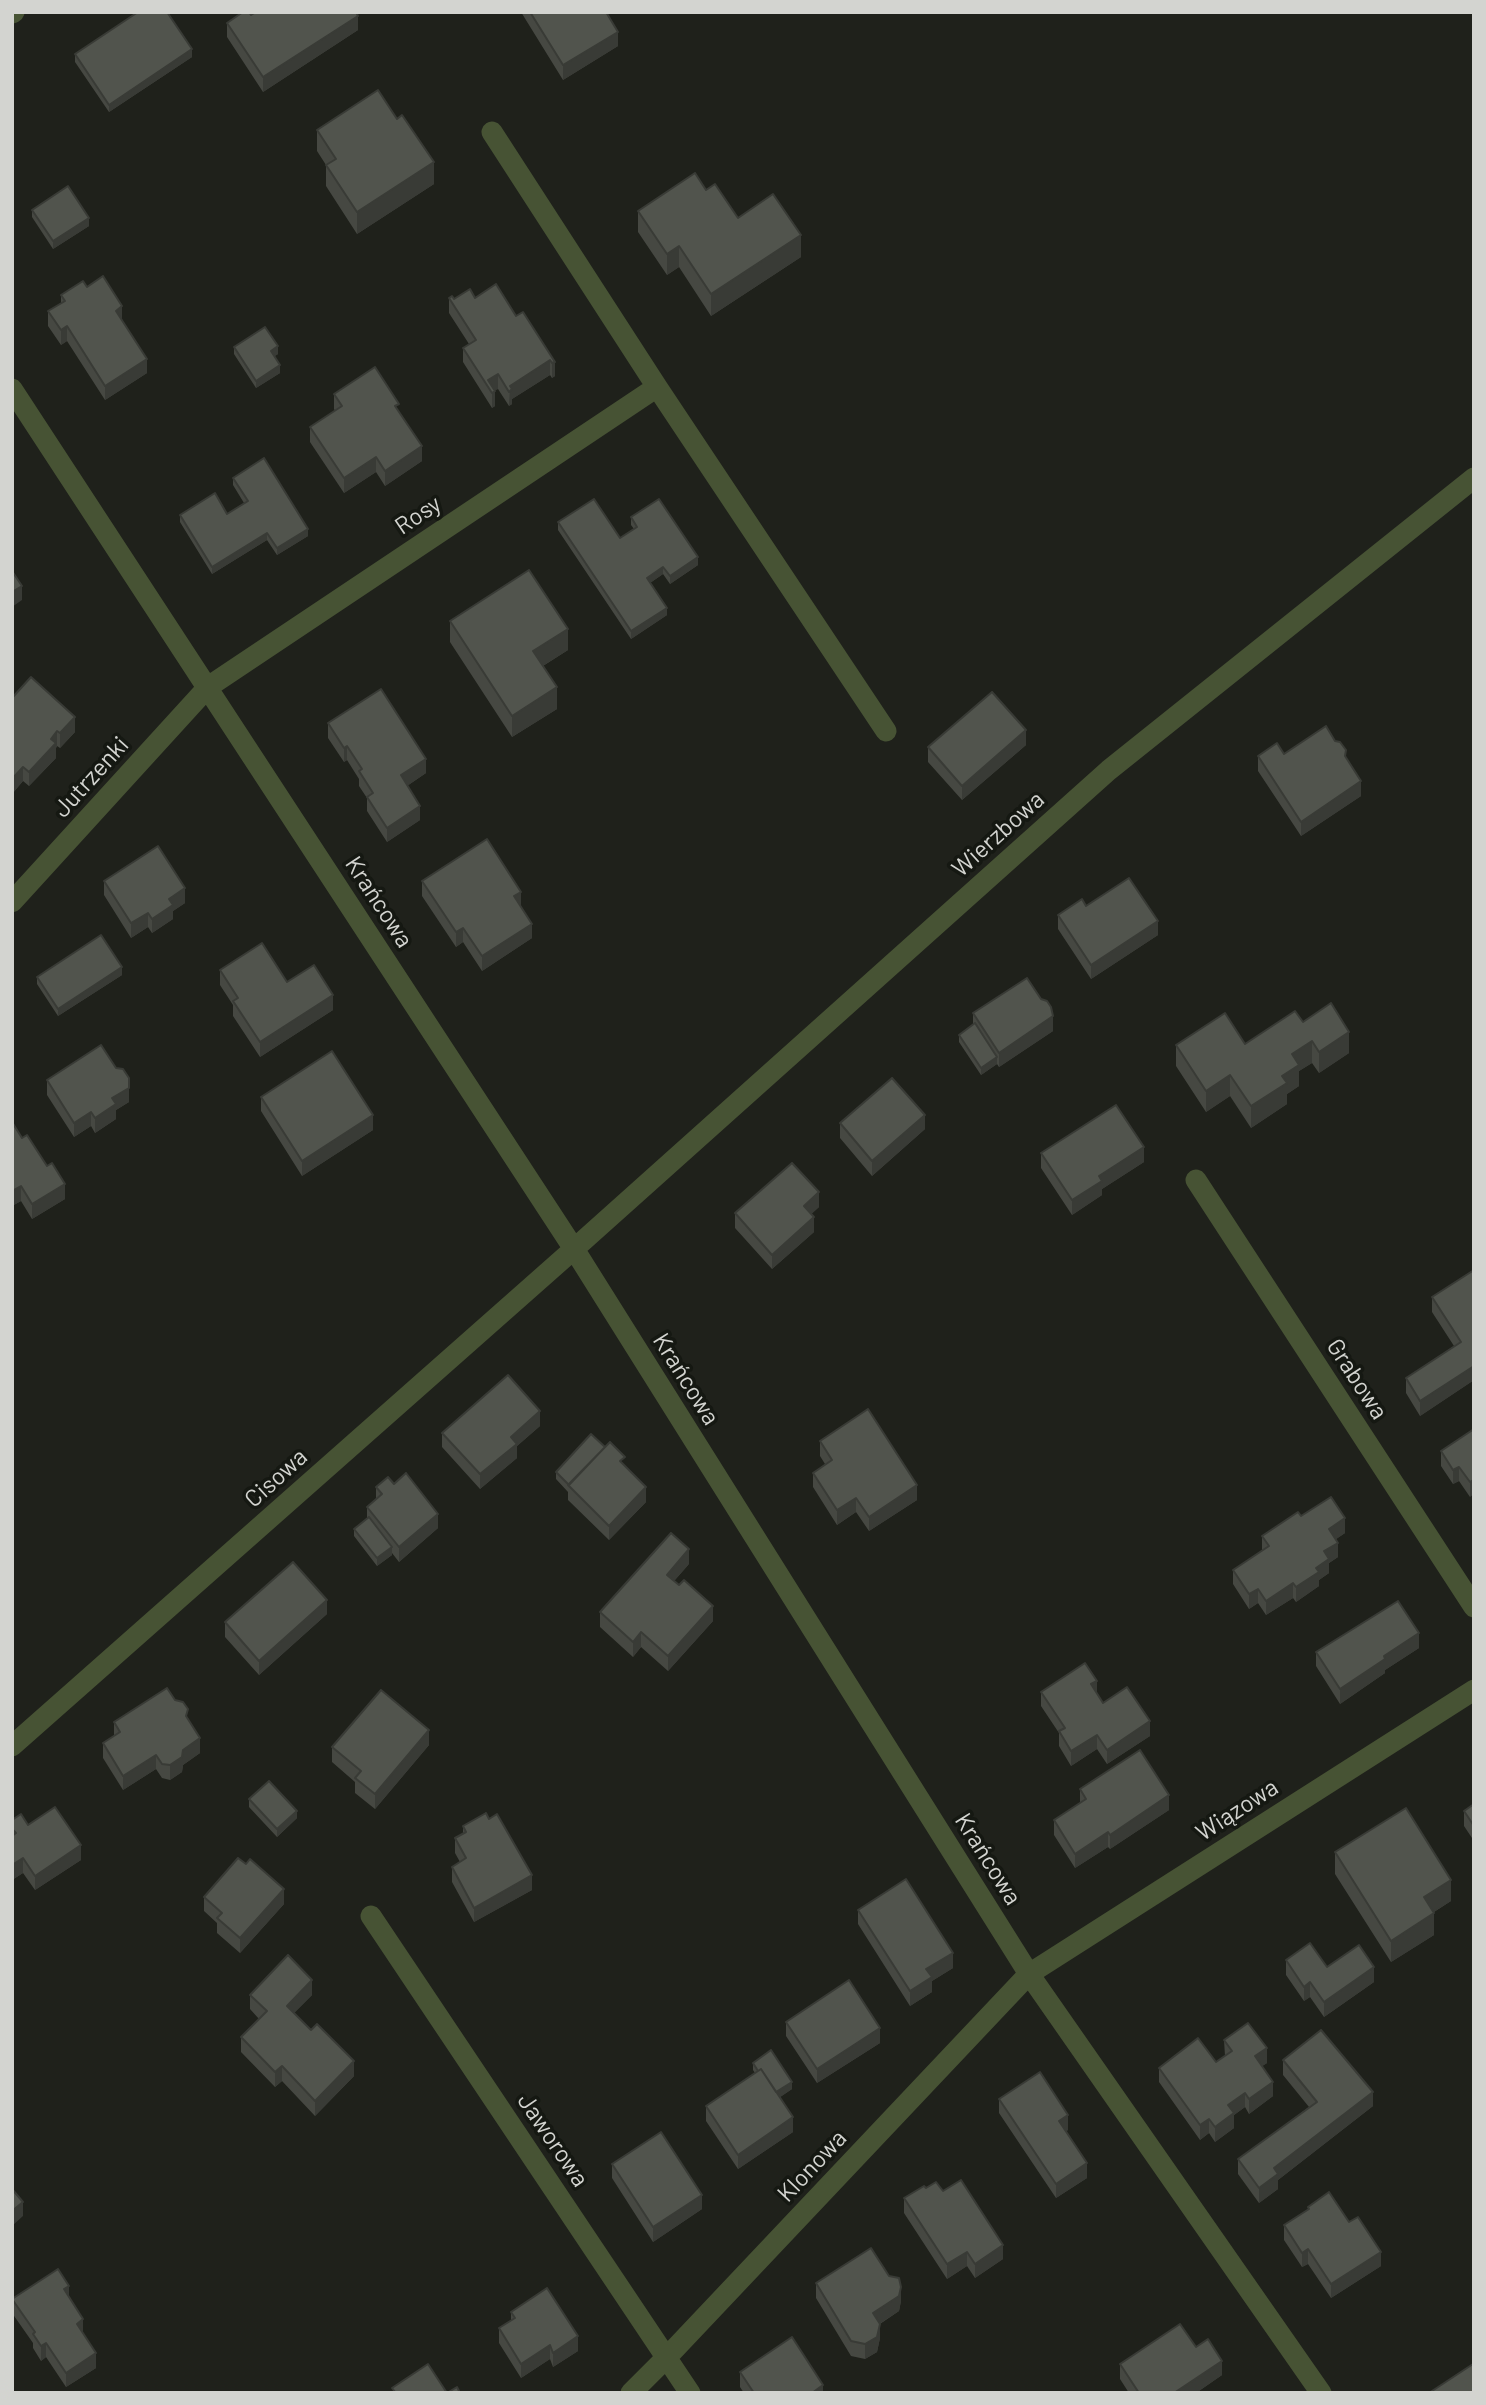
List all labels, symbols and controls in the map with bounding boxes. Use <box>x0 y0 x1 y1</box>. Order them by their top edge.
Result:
street label: Rosy <box>389 489 447 541</box>
street label: Jutrzenki <box>47 731 135 823</box>
street label: Wierzbowa <box>946 785 1050 883</box>
street label: Krańcowa <box>339 851 419 953</box>
street label: Krańcowa <box>647 1328 725 1430</box>
street label: Grabowa <box>1320 1333 1394 1425</box>
street label: Cisowa <box>239 1442 313 1514</box>
street label: Wiązowa <box>1191 1773 1283 1847</box>
street label: Krańcowa <box>949 1808 1027 1910</box>
street label: Jaworowa <box>511 2088 595 2192</box>
street label: Klonowa <box>771 2124 853 2208</box>

